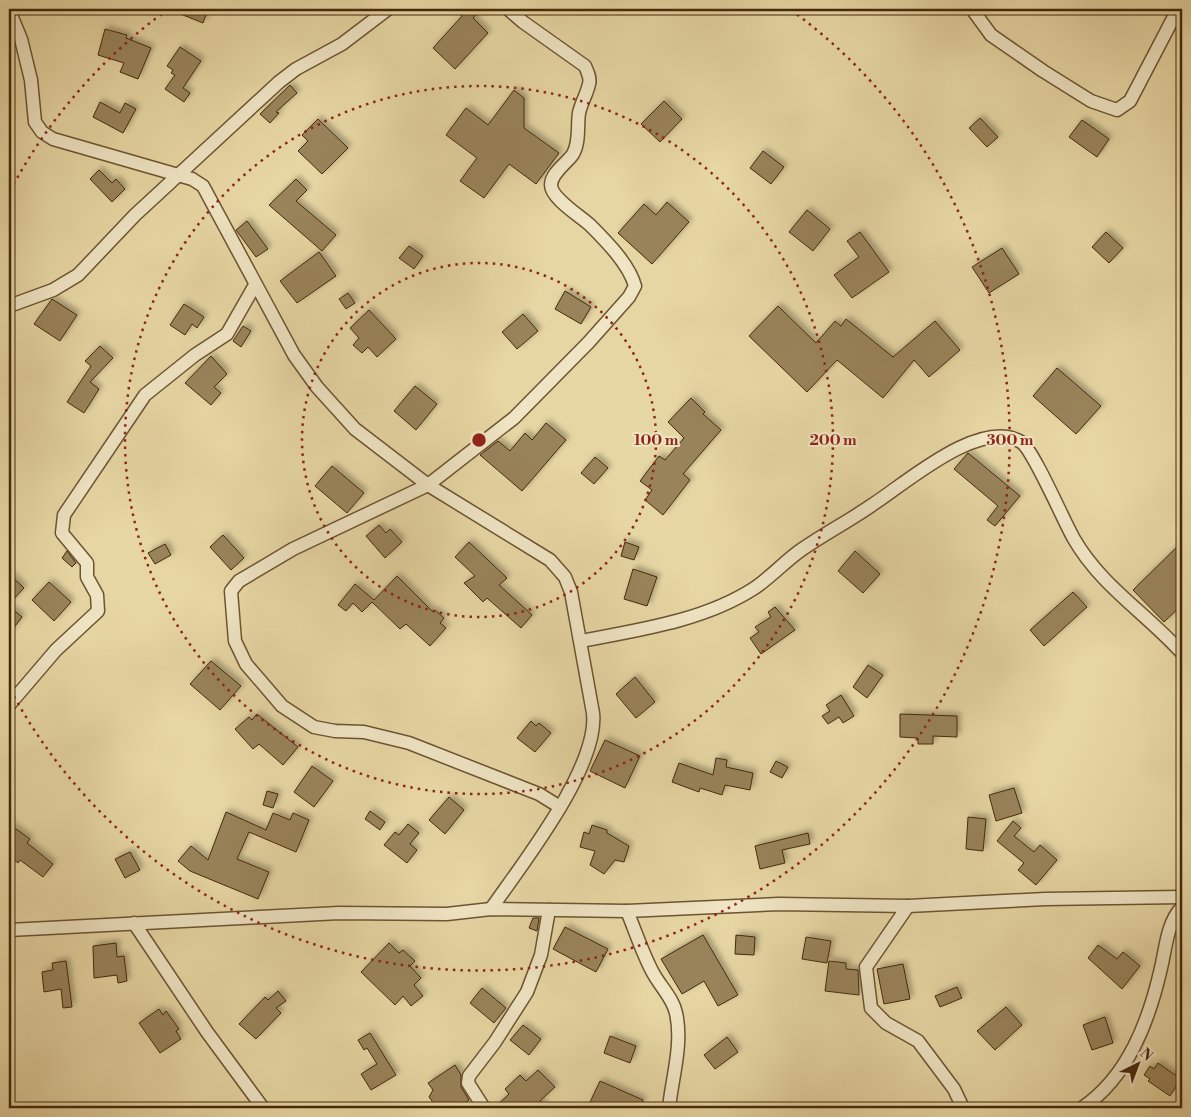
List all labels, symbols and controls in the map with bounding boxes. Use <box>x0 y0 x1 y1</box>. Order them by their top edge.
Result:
centre of rings <box>470 431 488 449</box>
text: 100 m <box>634 431 679 450</box>
text: 200 m <box>809 431 857 450</box>
text: 300 m <box>987 431 1034 450</box>
north arrow <box>1114 1040 1164 1090</box>
text: N <box>1136 1045 1156 1065</box>

